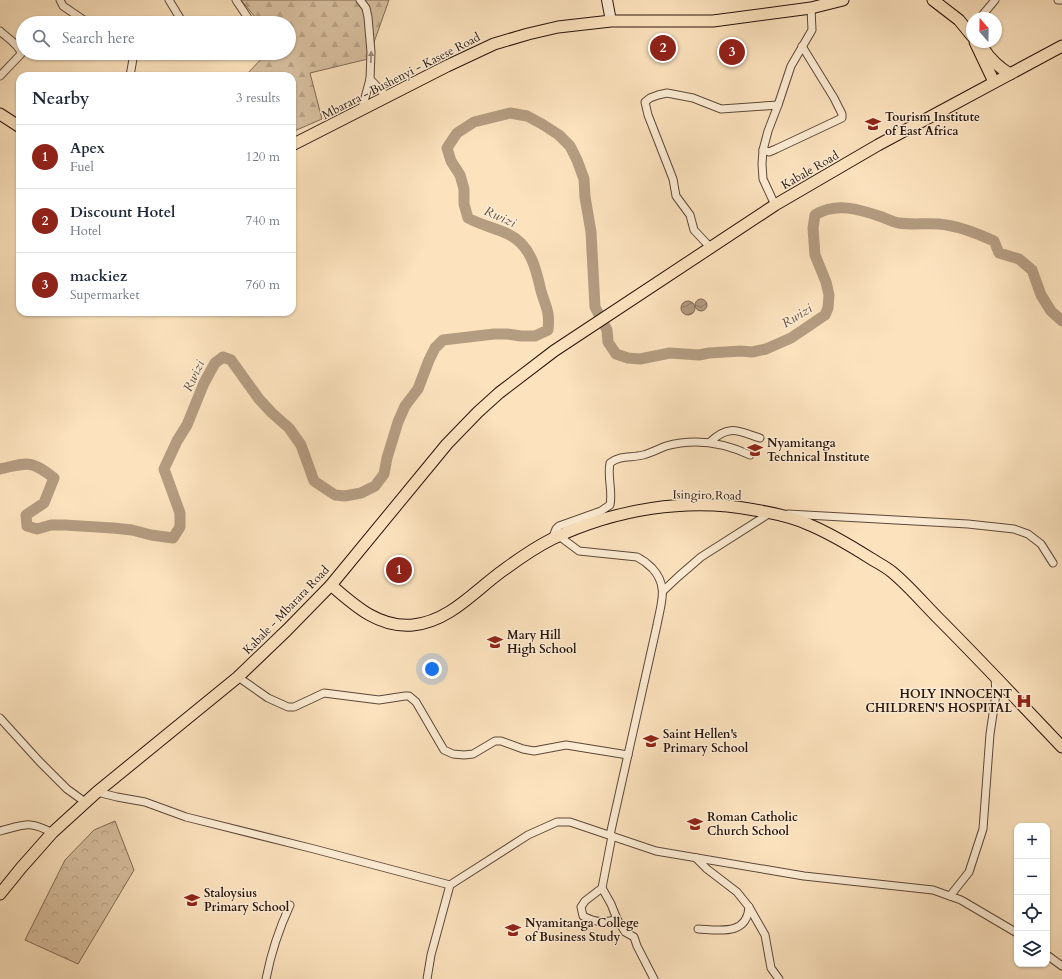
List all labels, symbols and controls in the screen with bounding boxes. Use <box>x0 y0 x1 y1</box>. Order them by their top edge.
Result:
north arrow <box>966 12 1002 48</box>
search box <box>16 16 296 60</box>
icon: search <box>30 27 52 49</box>
text: Search here <box>62 28 135 48</box>
street label: Mbarara - Bushenyi - Kasese Road <box>319 29 483 123</box>
pin: 2 <box>650 33 676 63</box>
pin: 3 <box>719 37 745 67</box>
one-way arrow <box>368 50 374 63</box>
text: Nearby <box>32 87 89 110</box>
text: 3 results <box>236 89 280 107</box>
place label: Tourism Institute of East Africa <box>885 109 980 139</box>
school or university icon: Tourism Institute of East Africa <box>864 115 882 133</box>
text: Apex <box>70 138 105 158</box>
street label: Kabale Road <box>778 147 842 193</box>
text: 1 <box>42 148 48 166</box>
text: 120 m <box>246 148 280 166</box>
text: Fuel <box>70 158 94 176</box>
text: Discount Hotel <box>70 202 175 222</box>
water label: Rwizi <box>481 202 519 232</box>
text: 2 <box>42 212 48 230</box>
text: 740 m <box>246 212 280 230</box>
text: Hotel <box>70 222 101 240</box>
text: mackiez <box>70 266 127 286</box>
text: 3 <box>42 276 48 294</box>
text: 760 m <box>246 276 280 294</box>
text: Supermarket <box>70 286 140 304</box>
water label: Rwizi <box>778 299 816 332</box>
water label: Rwizi <box>179 357 209 395</box>
place label: Nyamitanga Technical Institute <box>767 435 870 465</box>
school or university icon: Nyamitanga Technical Institute <box>746 441 764 459</box>
street label: Isingiro Road <box>672 486 742 504</box>
pin: 1 <box>386 555 412 585</box>
street label: Kabale - Mbarara Road <box>239 562 333 658</box>
place label: Mary Hill High School <box>507 627 577 657</box>
school or university icon: Mary Hill High School <box>486 633 504 651</box>
your location <box>422 659 442 679</box>
place label: HOLY INNOCENT CHILDREN'S HOSPITAL <box>865 686 1012 716</box>
hospital icon: HOLY INNOCENT CHILDREN'S HOSPITAL <box>1015 692 1033 710</box>
place label: Saint Hellen's Primary School <box>663 726 749 756</box>
school or university icon: Saint Hellen's Primary School <box>642 732 660 750</box>
place label: Roman Catholic Church School <box>707 809 798 839</box>
school or university icon: Roman Catholic Church School <box>686 815 704 833</box>
map controls <box>1014 823 1050 967</box>
button: + <box>1014 823 1050 859</box>
button: − <box>1014 859 1050 895</box>
place label: Staloysius Primary School <box>204 885 290 915</box>
school or university icon: Staloysius Primary School <box>183 891 201 909</box>
button: locate <box>1014 895 1050 931</box>
place label: Nyamitanga College of Business Study <box>525 915 639 945</box>
school or university icon: Nyamitanga College of Business Study <box>504 921 522 939</box>
button: layers <box>1014 931 1050 967</box>

